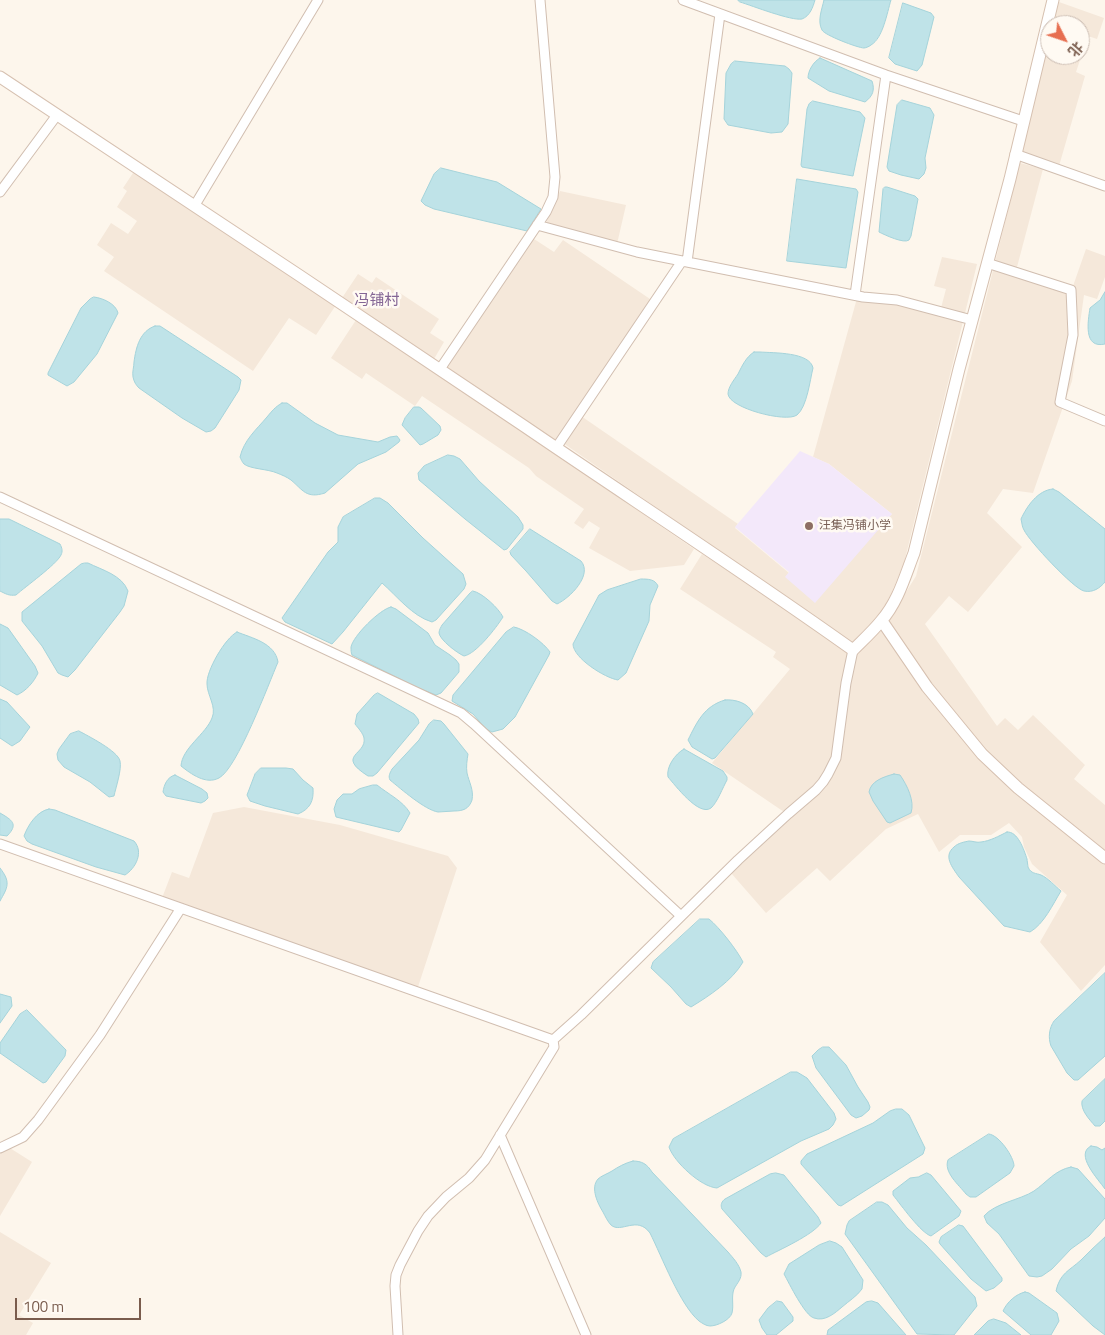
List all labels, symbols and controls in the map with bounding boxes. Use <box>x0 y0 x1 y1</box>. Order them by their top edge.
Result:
north arrow <box>1040 15 1090 65</box>
text: 北 <box>1063 37 1088 62</box>
district label: 冯铺村 <box>355 292 399 310</box>
place label: 汪集冯铺小学 <box>819 519 891 533</box>
marker: 汪集冯铺小学 <box>803 520 815 532</box>
scale bar <box>18 1288 144 1320</box>
text: 100 m <box>23 1295 64 1318</box>

